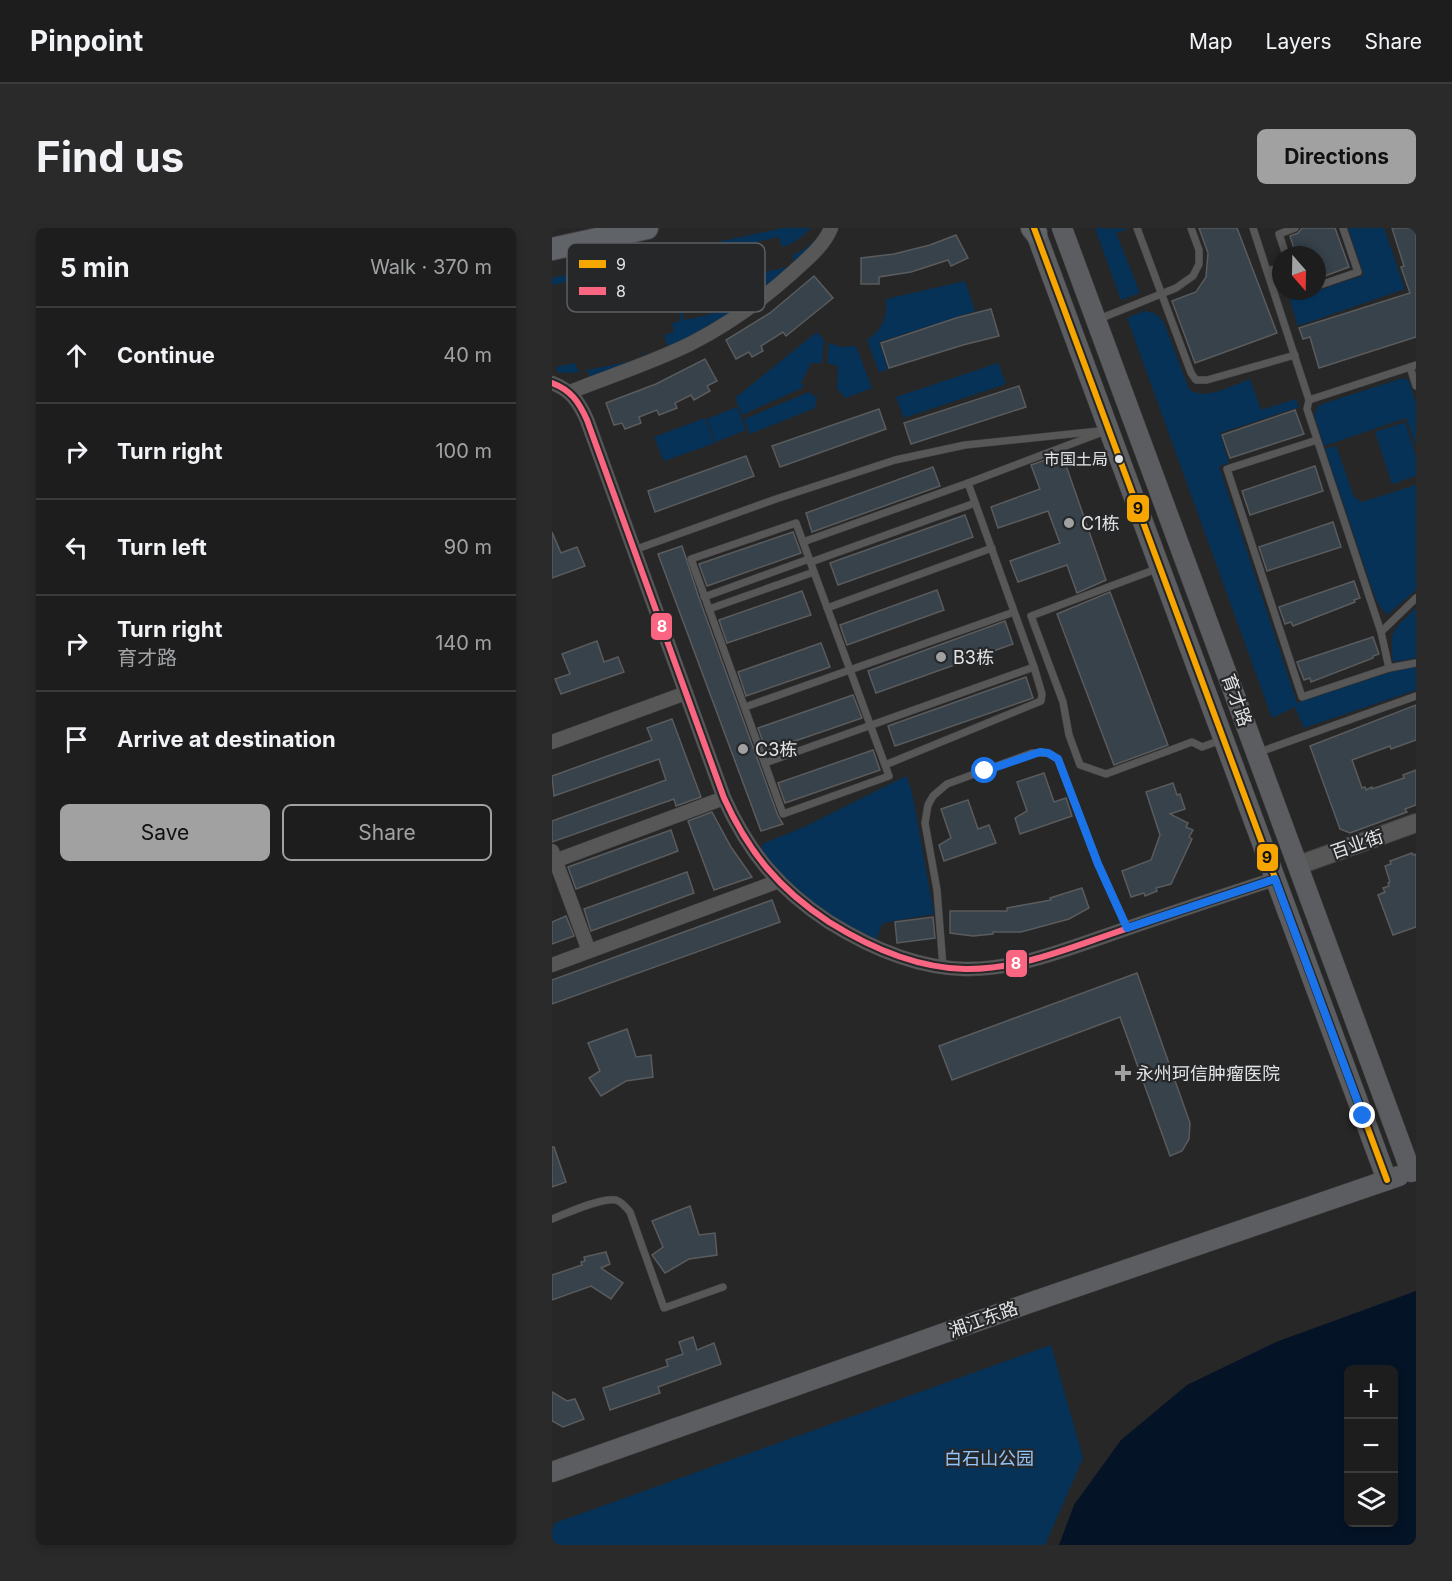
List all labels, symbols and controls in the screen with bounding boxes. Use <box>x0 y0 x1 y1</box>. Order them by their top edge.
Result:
text: Pinpoint <box>30 24 143 58</box>
text: Map <box>1189 29 1233 54</box>
text: Layers <box>1266 29 1332 54</box>
text: Share <box>1365 29 1422 54</box>
button: Directions <box>1257 129 1416 184</box>
text: Find us <box>36 131 184 182</box>
legend <box>567 243 765 312</box>
north arrow <box>1272 246 1326 300</box>
text: 5 min <box>60 252 130 283</box>
text: 9 <box>616 254 626 274</box>
text: Walk · 370 m <box>370 255 492 279</box>
text: 8 <box>616 281 626 301</box>
icon: ahead <box>60 339 93 372</box>
text: Continue <box>117 342 215 368</box>
text: 40 m <box>443 343 492 367</box>
icon: right <box>60 435 93 468</box>
text: Turn right <box>117 438 223 464</box>
text: 100 m <box>435 439 492 463</box>
place label: 市国土局 <box>1044 449 1108 469</box>
marker: 市国土局 <box>1113 453 1125 465</box>
line badge: 9 <box>1126 494 1150 523</box>
text: 9 <box>1133 498 1143 518</box>
place label: C1栋 <box>1081 513 1119 534</box>
marker: C1栋 <box>1062 516 1076 530</box>
icon: left <box>60 531 93 564</box>
text: Turn left <box>117 534 207 560</box>
text: 90 m <box>444 535 492 559</box>
line badge: 8 <box>650 612 673 641</box>
text: Turn right <box>117 616 223 642</box>
text: 8 <box>657 616 667 636</box>
icon: right <box>60 627 93 660</box>
text: 140 m <box>435 631 492 655</box>
text: 育才路 <box>117 646 177 670</box>
place label: B3栋 <box>953 647 994 668</box>
marker: B3栋 <box>934 650 948 664</box>
street label: 育才路 <box>1218 671 1256 729</box>
icon: arrive <box>60 723 93 756</box>
text: Arrive at destination <box>117 726 336 752</box>
place label: C3栋 <box>755 739 797 760</box>
marker: C3栋 <box>736 742 750 756</box>
route start <box>971 757 997 783</box>
button: Save <box>60 804 270 861</box>
button: Share <box>282 804 492 861</box>
street label: 百业街 <box>1328 825 1386 863</box>
line badge: 9 <box>1256 843 1279 872</box>
text: 9 <box>1262 847 1272 867</box>
line badge: 8 <box>1005 949 1028 978</box>
text: 8 <box>1011 953 1021 973</box>
place label: 永州珂信肿瘤医院 <box>1136 1063 1280 1084</box>
marker: 永州珂信肿瘤医院 <box>1114 1064 1132 1082</box>
route end <box>1349 1102 1375 1128</box>
street label: 湘江东路 <box>946 1297 1020 1341</box>
map controls <box>1344 1365 1398 1527</box>
button: + <box>1344 1365 1398 1419</box>
button: − <box>1344 1419 1398 1473</box>
park label: 白石山公园 <box>944 1448 1034 1469</box>
button: layers <box>1344 1473 1398 1527</box>

